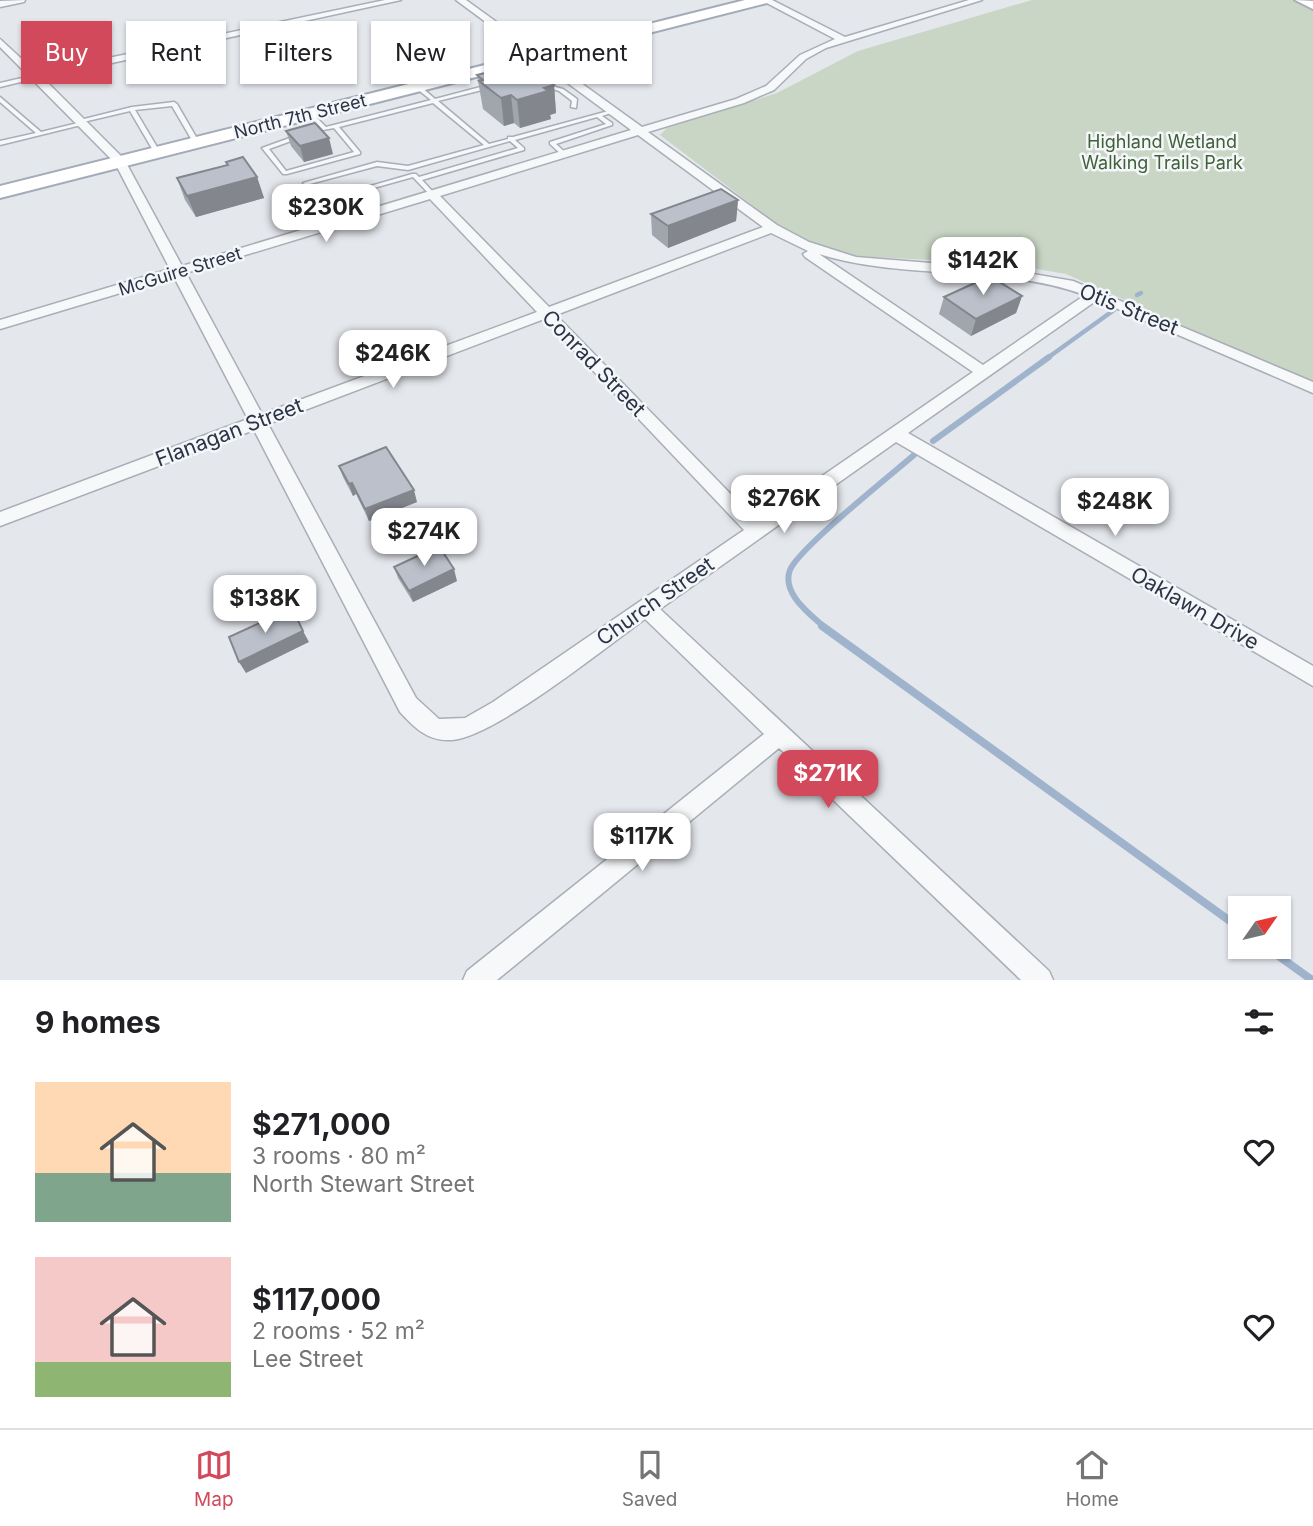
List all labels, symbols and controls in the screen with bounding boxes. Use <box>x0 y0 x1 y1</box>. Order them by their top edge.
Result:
chip: Buy <box>21 21 112 84</box>
chip: Rent <box>126 21 226 84</box>
chip: Filters <box>240 21 357 84</box>
chip: New <box>371 21 470 84</box>
chip: Apartment <box>484 21 652 84</box>
street label: North 7th Street <box>232 89 368 143</box>
park label: Highland Wetland Walking Trails Park <box>1081 131 1243 173</box>
pin: $230K <box>277 184 375 244</box>
text: $230K <box>288 193 364 221</box>
pin: $142K <box>934 238 1032 297</box>
street label: McGuire Street <box>116 242 244 300</box>
text: $142K <box>947 246 1019 274</box>
street label: Otis Street <box>1076 278 1182 340</box>
street label: Conrad Street <box>537 305 651 421</box>
pin: $246K <box>344 330 442 390</box>
text: $246K <box>355 339 431 367</box>
street label: Flanagan Street <box>152 392 306 472</box>
pin: $276K <box>735 476 833 535</box>
pin: $248K <box>1066 478 1164 538</box>
text: $276K <box>747 484 821 512</box>
text: $248K <box>1077 487 1153 515</box>
pin: $274K <box>375 508 473 568</box>
text: $274K <box>387 517 461 545</box>
street label: Church Street <box>592 551 719 651</box>
street label: Oaklawn Drive <box>1126 561 1264 655</box>
pin: $138K <box>216 576 314 635</box>
text: $138K <box>229 584 301 612</box>
pin: $271K <box>779 750 877 810</box>
text: $271K <box>793 759 863 787</box>
pin: $117K <box>593 814 691 873</box>
text: $117K <box>610 822 674 850</box>
north arrow <box>1228 896 1292 959</box>
map controls <box>1228 896 1291 959</box>
icon: filters <box>1240 1003 1278 1041</box>
text: 9 homes <box>35 1004 161 1040</box>
text: $271,000 <box>252 1106 391 1142</box>
icon: home <box>91 1110 175 1194</box>
icon: heart <box>1240 1133 1278 1171</box>
text: 3 rooms · 80 m² <box>252 1142 426 1170</box>
text: North Stewart Street <box>252 1170 474 1198</box>
text: $117,000 <box>252 1281 381 1317</box>
icon: home <box>91 1285 175 1369</box>
icon: heart <box>1240 1308 1278 1346</box>
text: 2 rooms · 52 m² <box>252 1317 425 1345</box>
text: Lee Street <box>252 1345 363 1373</box>
tab: Map <box>194 1446 234 1511</box>
tab: Saved <box>622 1446 677 1511</box>
tab: Home <box>1066 1446 1119 1511</box>

